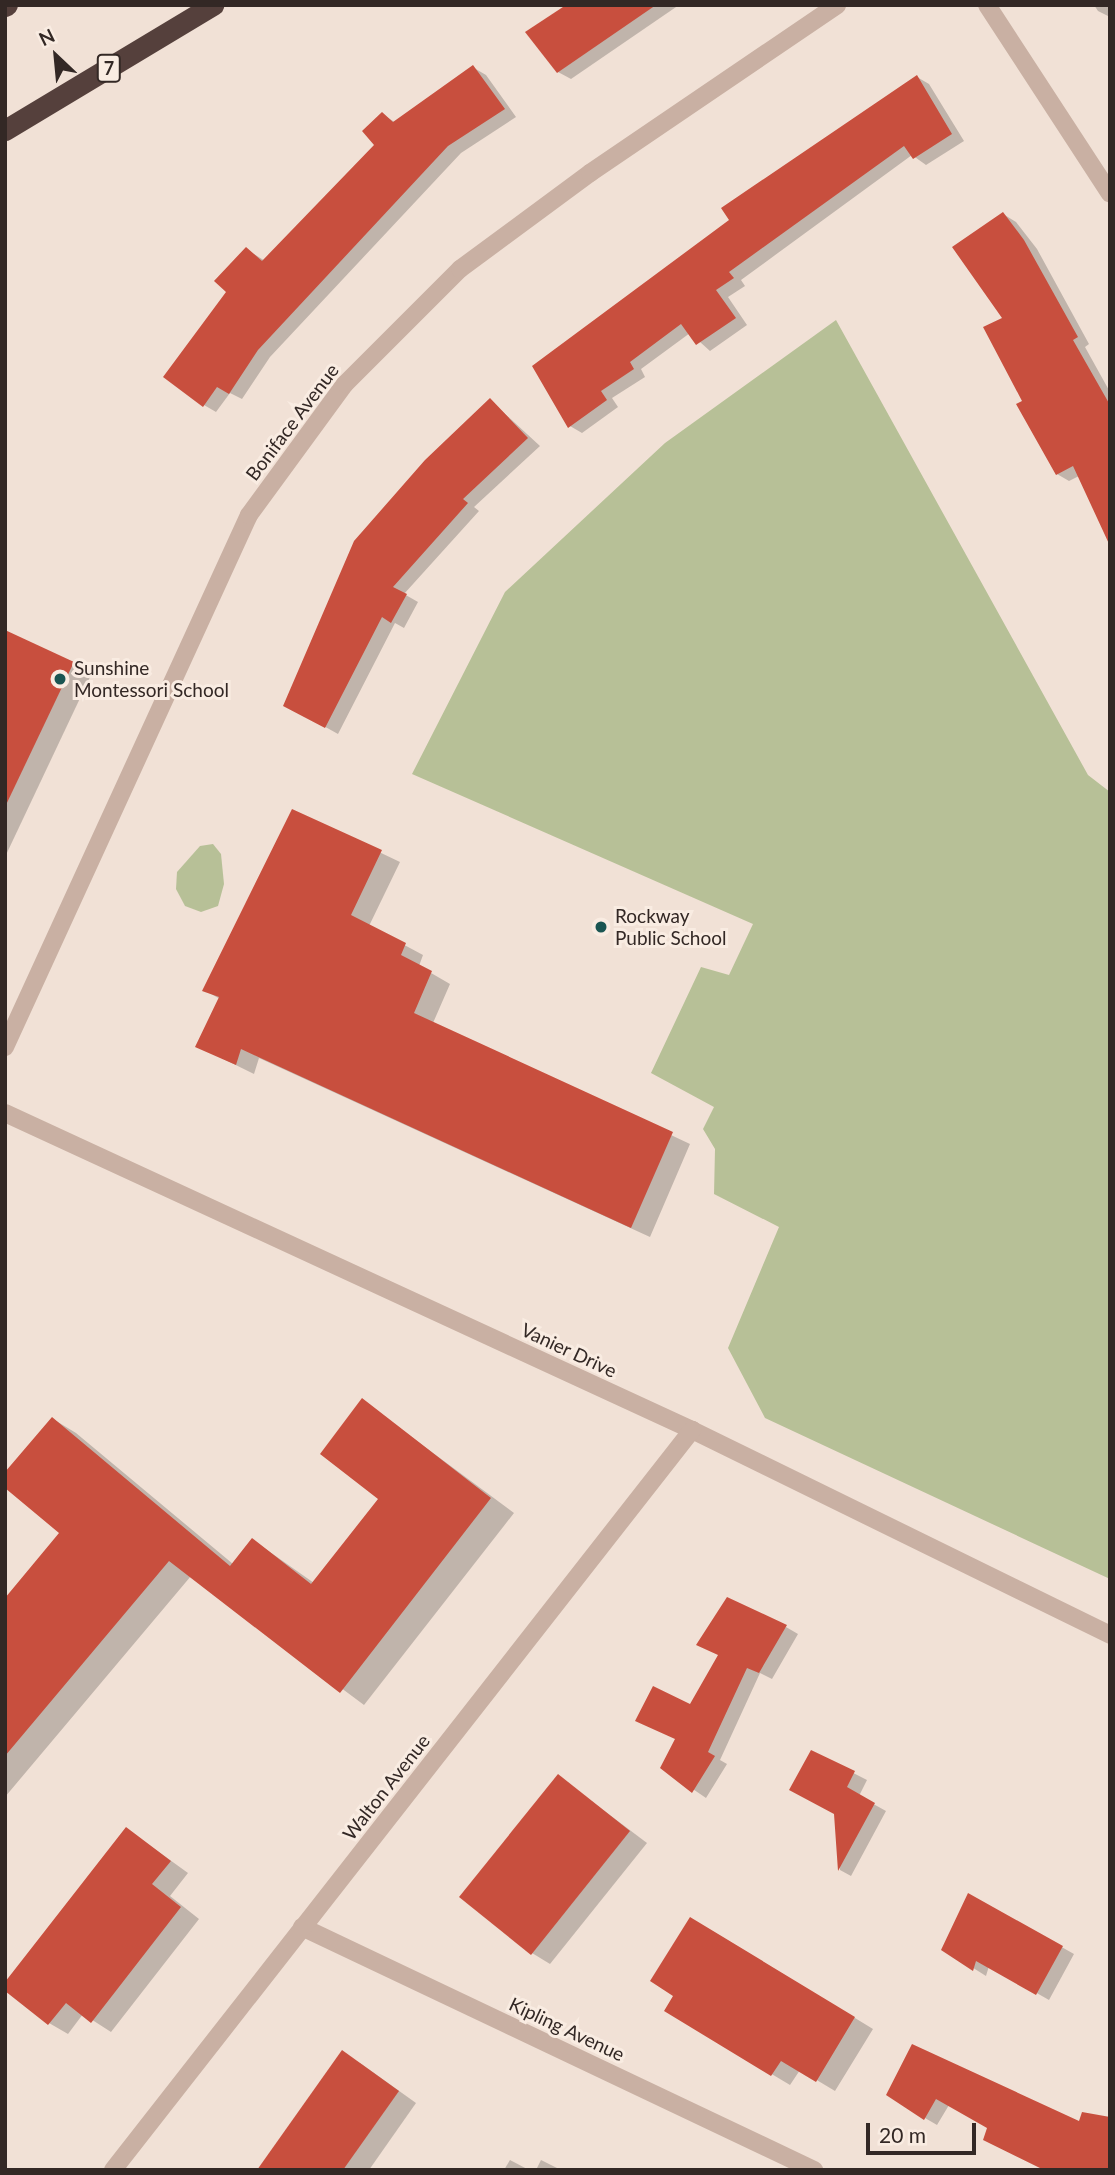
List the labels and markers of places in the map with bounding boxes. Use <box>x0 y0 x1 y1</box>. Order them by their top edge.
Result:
place label: Sunshine Montessori School <box>74 657 229 701</box>
marker: Sunshine Montessori School <box>52 671 68 687</box>
place label: Rockway Public School <box>615 905 726 949</box>
marker: Rockway Public School <box>593 919 609 935</box>

